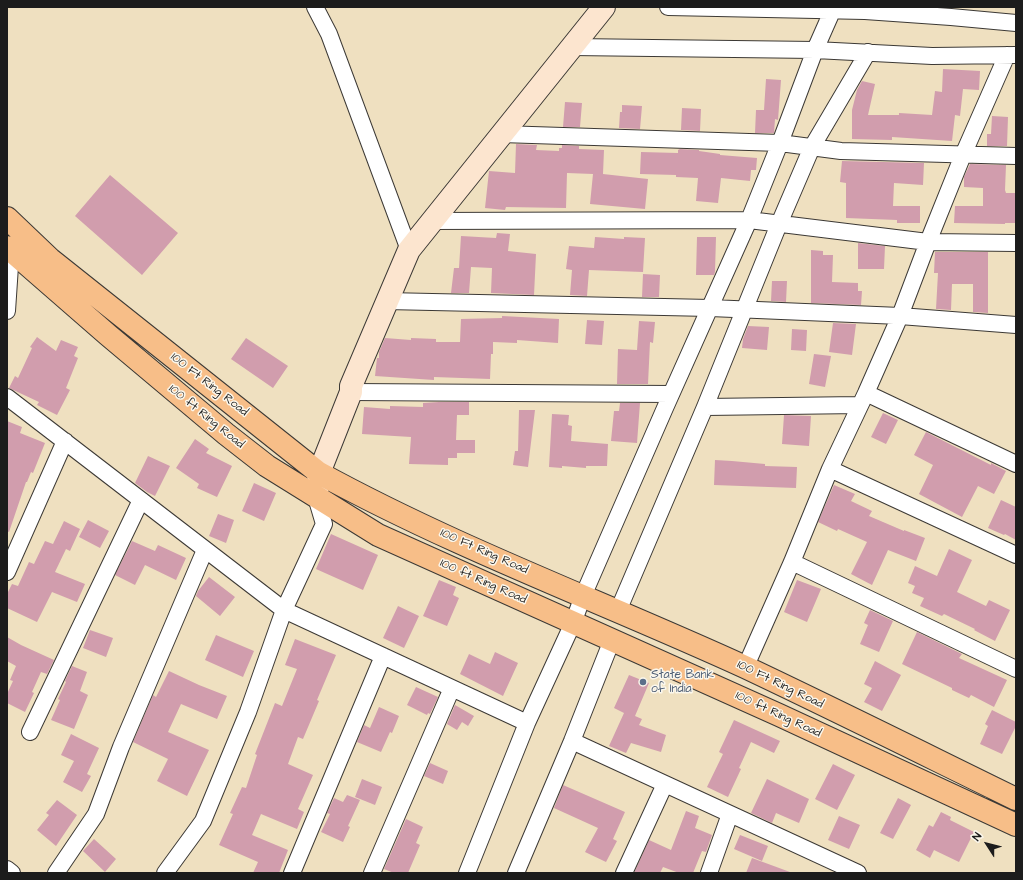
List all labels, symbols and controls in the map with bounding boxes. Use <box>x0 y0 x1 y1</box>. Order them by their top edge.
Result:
street label: 100 Ft Ring Road <box>167 350 251 420</box>
street label: 100 ft Ring Road <box>165 382 247 452</box>
street label: 100 Ft Ring Road <box>438 526 530 578</box>
street label: 100 ft Ring Road <box>438 556 528 608</box>
street label: 100 Ft Ring Road <box>734 658 826 712</box>
place label: State Bank of India <box>651 668 714 696</box>
marker: State Bank of India <box>638 677 648 687</box>
street label: 100 ft Ring Road <box>733 689 823 741</box>
north arrow <box>967 824 1007 864</box>
text: N <box>969 829 985 844</box>

